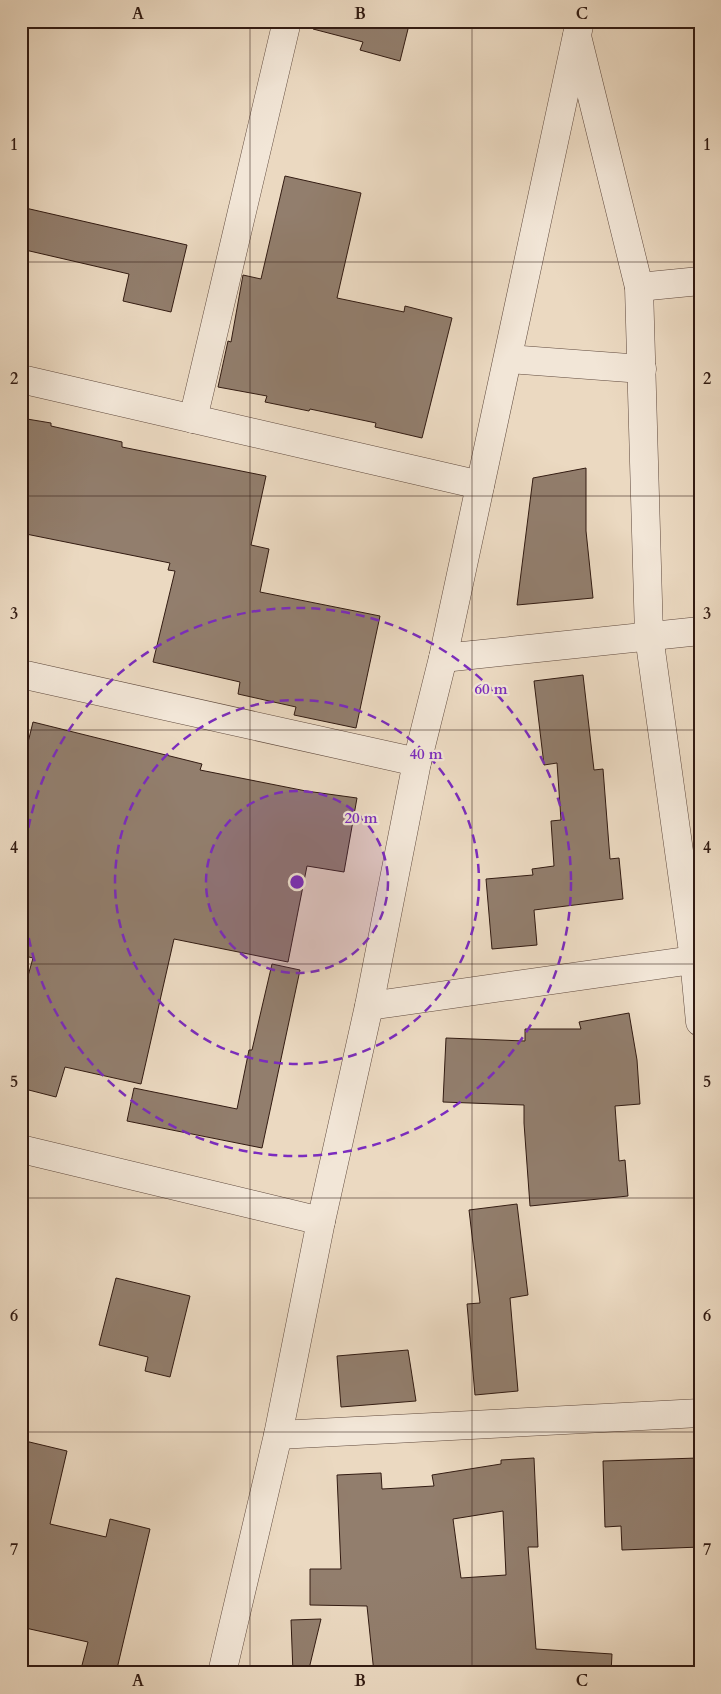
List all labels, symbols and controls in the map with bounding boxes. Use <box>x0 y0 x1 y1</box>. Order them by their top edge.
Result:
text: A <box>132 3 144 25</box>
text: B <box>354 3 366 25</box>
text: C <box>576 3 588 25</box>
text: 1 <box>10 134 18 156</box>
text: 1 <box>703 134 711 156</box>
text: 2 <box>10 368 18 390</box>
text: 2 <box>703 368 711 390</box>
text: 3 <box>10 603 18 625</box>
text: 3 <box>703 603 711 625</box>
text: 60 m <box>474 679 508 699</box>
text: 40 m <box>409 744 443 764</box>
text: 20 m <box>344 808 378 828</box>
text: 4 <box>10 837 18 859</box>
text: 4 <box>703 837 711 859</box>
centre of rings <box>288 873 306 891</box>
text: 5 <box>10 1071 18 1093</box>
text: 5 <box>703 1071 711 1093</box>
text: 6 <box>10 1305 18 1327</box>
text: 6 <box>703 1305 711 1327</box>
text: 7 <box>10 1539 18 1561</box>
text: 7 <box>703 1539 711 1561</box>
text: A <box>132 1670 144 1692</box>
text: B <box>354 1670 366 1692</box>
text: C <box>576 1670 588 1692</box>

